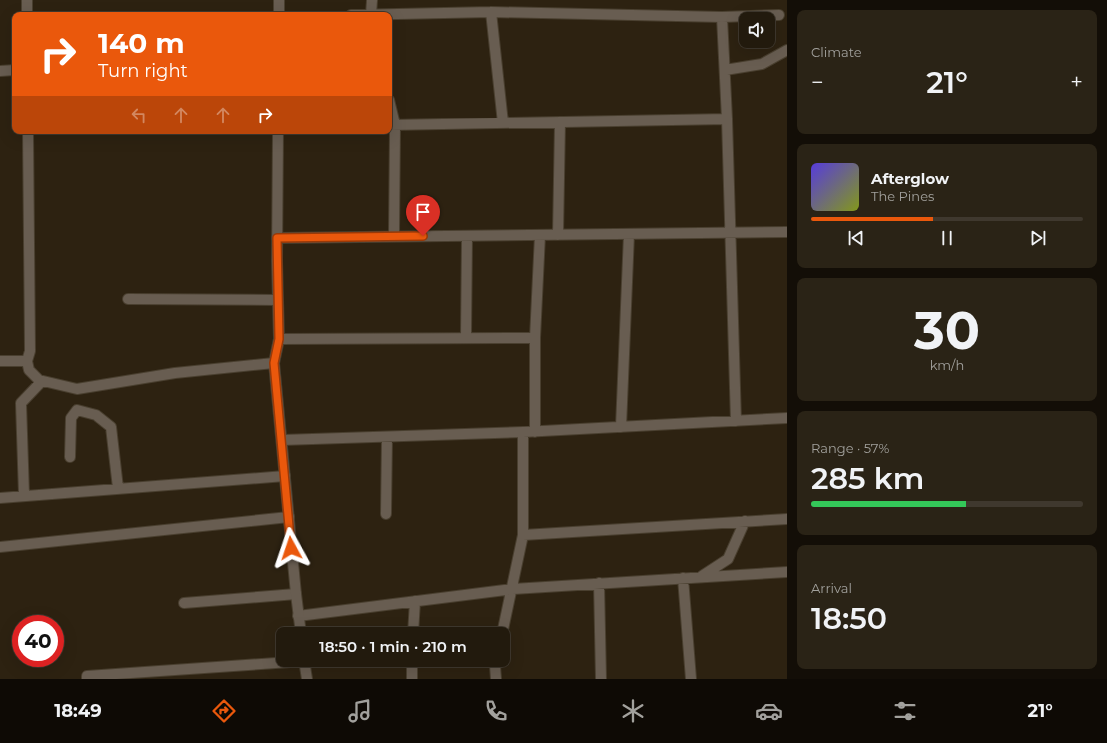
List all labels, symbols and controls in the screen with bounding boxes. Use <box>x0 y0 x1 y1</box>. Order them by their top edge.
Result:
map controls <box>739 12 775 48</box>
button: sound <box>739 12 775 48</box>
text: 140 m <box>98 26 185 60</box>
icon: right <box>32 28 84 80</box>
text: Climate <box>811 44 862 60</box>
text: Turn right <box>98 60 188 82</box>
text: 21° <box>926 64 968 101</box>
text: − <box>811 69 824 96</box>
text: + <box>1070 69 1083 96</box>
icon: left <box>128 104 150 126</box>
icon: ahead <box>170 104 192 126</box>
icon: ahead <box>212 104 234 126</box>
icon: right <box>254 104 276 126</box>
text: Afterglow <box>871 169 949 188</box>
text: The Pines <box>871 188 934 204</box>
pin <box>406 195 440 236</box>
icon: arrive <box>412 201 434 223</box>
icon: previous <box>845 227 867 249</box>
icon: pause <box>936 227 958 249</box>
icon: next <box>1027 227 1049 249</box>
text: 30 <box>914 299 980 362</box>
text: km/h <box>930 357 964 373</box>
text: Range · 57% <box>811 440 889 456</box>
text: 285 km <box>811 460 924 497</box>
position arrow <box>270 527 312 569</box>
text: Arrival <box>811 580 852 596</box>
text: 18:50 <box>811 600 887 637</box>
speed limit sign: 40 <box>12 615 64 667</box>
text: 18:50 · 1 min · 210 m <box>319 637 467 656</box>
icon: directions <box>210 697 238 725</box>
icon: music <box>346 697 374 725</box>
icon: phone <box>482 697 510 725</box>
icon: climate <box>619 697 647 725</box>
icon: car <box>755 697 783 725</box>
icon: filters <box>891 697 919 725</box>
text: 18:49 <box>54 700 102 722</box>
text: 21° <box>1028 700 1053 722</box>

